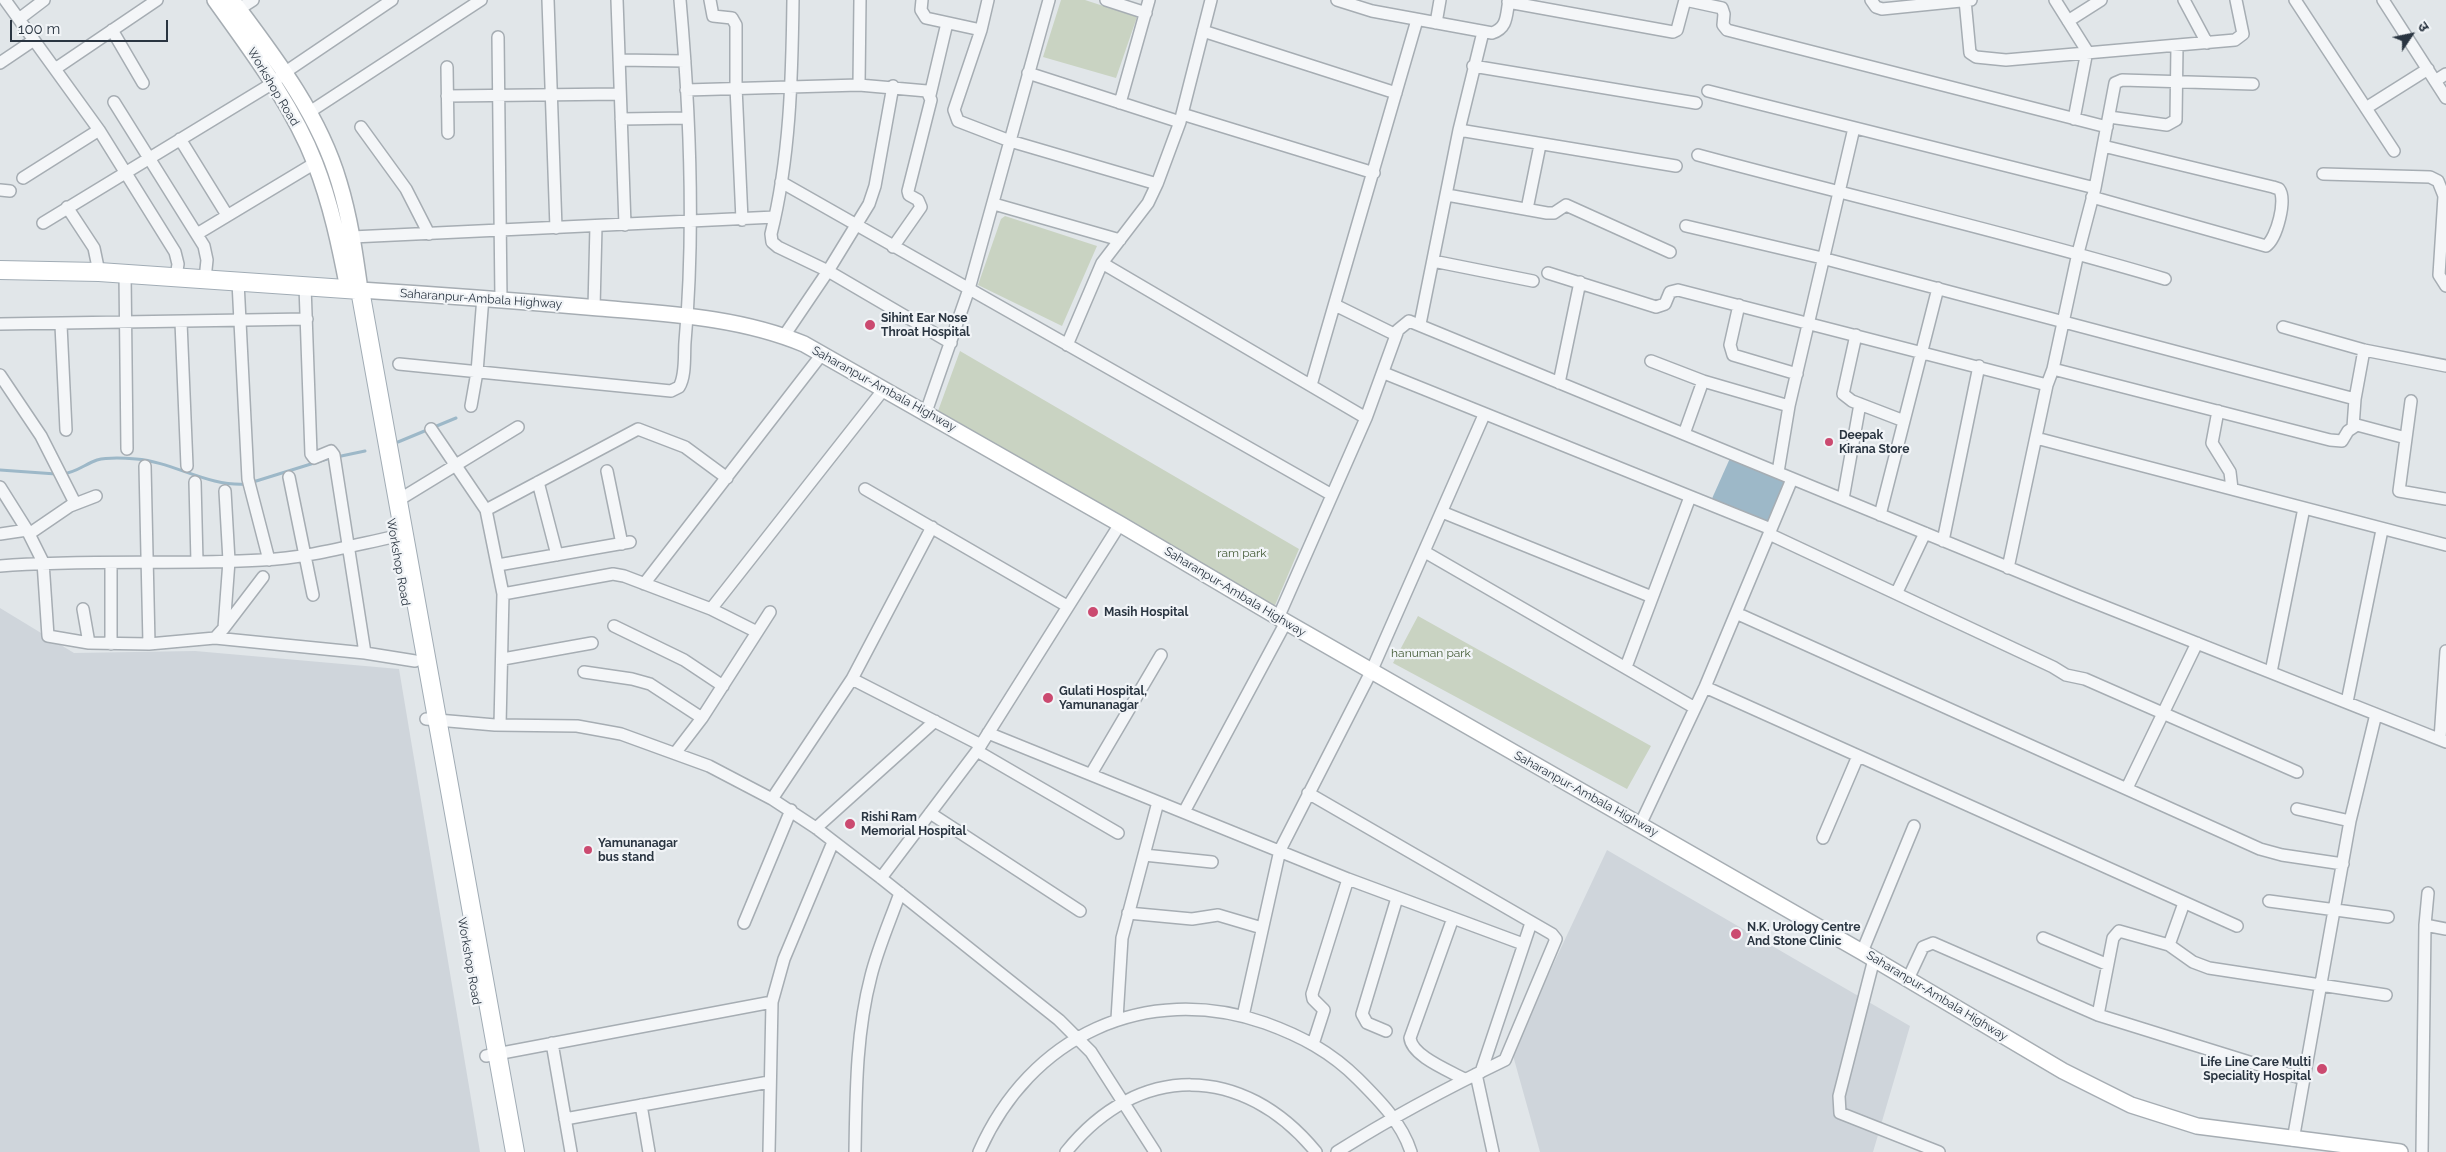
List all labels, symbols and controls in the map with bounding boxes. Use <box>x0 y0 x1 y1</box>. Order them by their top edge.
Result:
scale bar <box>12 10 170 42</box>
north arrow <box>2386 10 2436 60</box>
text: उ <box>2415 19 2432 34</box>
text: 100 m <box>18 20 60 38</box>
street label: Workshop Road <box>244 45 302 129</box>
street label: Saharanpur-Ambala Highway <box>399 286 563 312</box>
place label: Sihint Ear Nose Throat Hospital <box>881 311 970 339</box>
marker: Sihint Ear Nose Throat Hospital <box>863 318 877 332</box>
street label: Saharanpur-Ambala Highway <box>809 343 959 435</box>
place label: Deepak Kirana Store <box>1839 428 1909 456</box>
marker: Deepak Kirana Store <box>1823 436 1835 448</box>
street label: Workshop Road <box>383 517 413 607</box>
street label: Saharanpur-Ambala Highway <box>1162 544 1308 640</box>
park label: ram park <box>1217 546 1267 560</box>
marker: Masih Hospital <box>1086 605 1100 619</box>
place label: Masih Hospital <box>1104 605 1188 619</box>
park label: hanuman park <box>1391 646 1471 660</box>
place label: Gulati Hospital, Yamunanagar <box>1059 684 1147 712</box>
marker: Gulati Hospital, Yamunanagar <box>1041 691 1055 705</box>
street label: Saharanpur-Ambala Highway <box>1511 748 1661 840</box>
place label: Rishi Ram Memorial Hospital <box>861 810 966 838</box>
marker: Rishi Ram Memorial Hospital <box>843 817 857 831</box>
place label: Yamunanagar bus stand <box>598 836 678 864</box>
marker: Yamunanagar bus stand <box>582 844 594 856</box>
street label: Workshop Road <box>454 916 484 1006</box>
place label: N.K. Urology Centre And Stone Clinic <box>1747 920 1860 948</box>
marker: N.K. Urology Centre And Stone Clinic <box>1729 927 1743 941</box>
street label: Saharanpur-Ambala Highway <box>1864 948 2010 1044</box>
place label: Life Line Care Multi Speciality Hospital <box>2200 1055 2311 1083</box>
marker: Life Line Care Multi Speciality Hospital <box>2315 1062 2329 1076</box>

